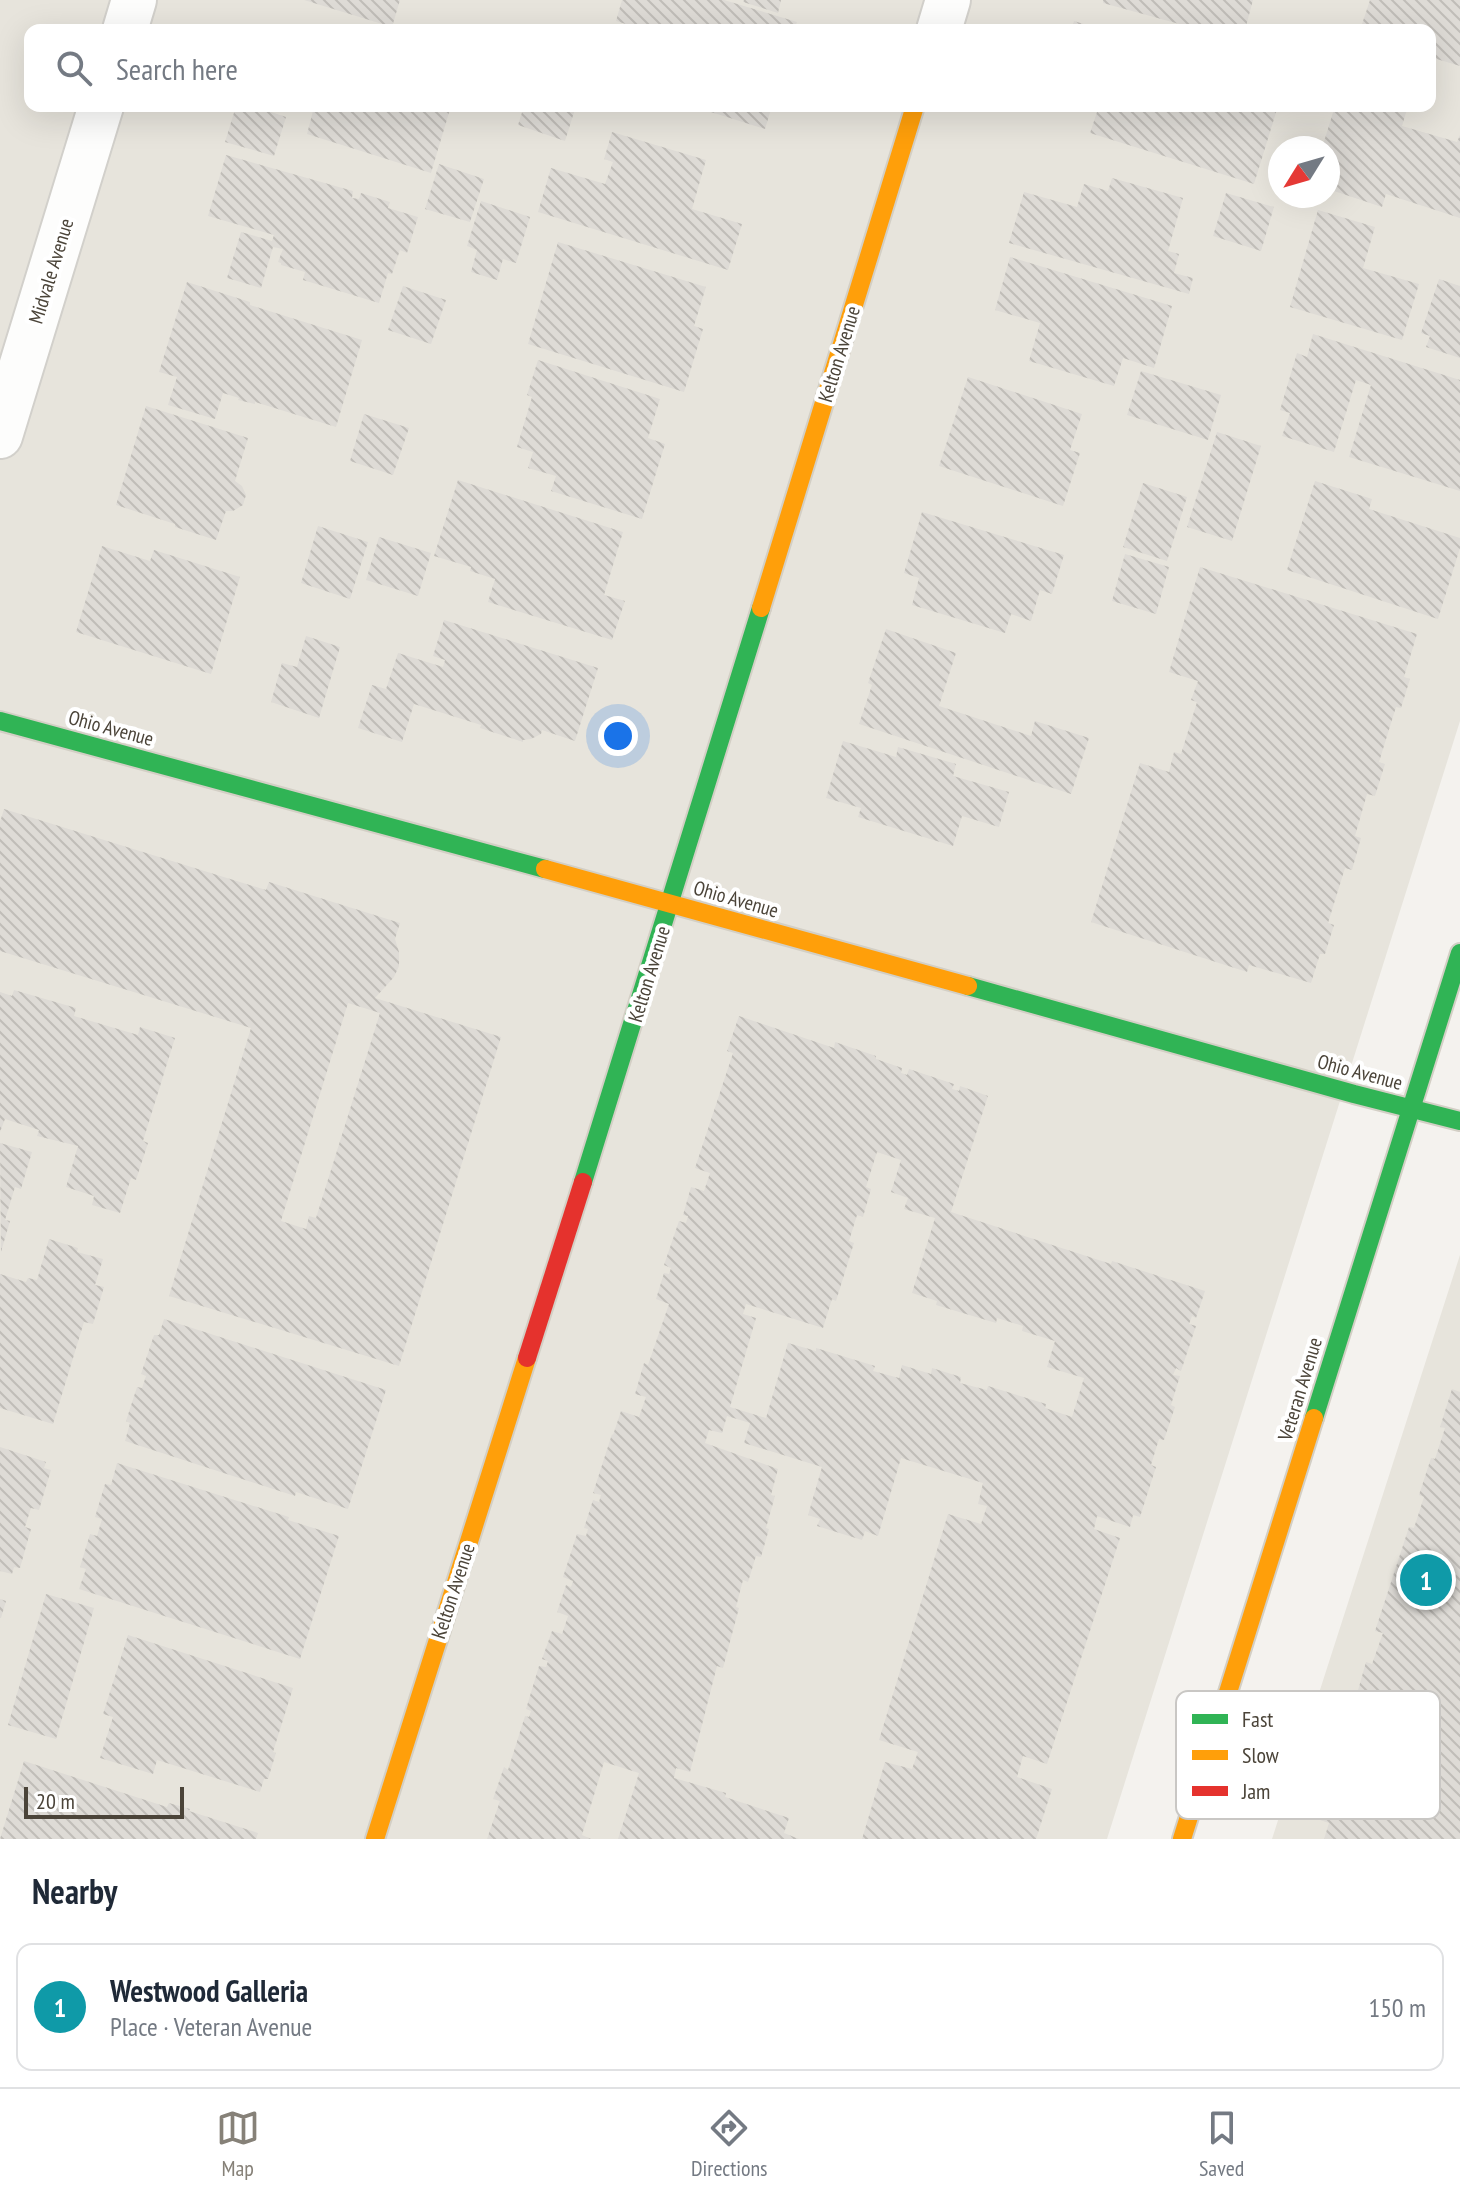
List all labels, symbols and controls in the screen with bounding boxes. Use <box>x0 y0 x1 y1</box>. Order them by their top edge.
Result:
search box <box>24 24 1436 112</box>
icon: search <box>52 46 96 90</box>
text: Search here <box>116 49 238 88</box>
north arrow <box>1268 136 1340 208</box>
street label: Midvale Avenue <box>23 215 79 327</box>
street label: Kelton Avenue <box>812 303 866 405</box>
street label: Ohio Avenue <box>66 704 156 752</box>
your location <box>598 716 638 756</box>
street label: Ohio Avenue <box>691 875 781 923</box>
street label: Kelton Avenue <box>622 923 676 1025</box>
street label: Ohio Avenue <box>1315 1048 1405 1096</box>
street label: Veteran Avenue <box>1272 1334 1328 1445</box>
street label: Kelton Avenue <box>425 1540 481 1642</box>
pin: 1 <box>1400 1550 1452 1610</box>
legend <box>1176 1691 1440 1819</box>
text: Fast <box>1242 1705 1273 1733</box>
text: Slow <box>1242 1741 1279 1769</box>
text: Jam <box>1241 1777 1270 1805</box>
scale bar <box>24 1783 184 1819</box>
text: 20 m <box>36 1787 75 1815</box>
text: Nearby <box>32 1869 117 1913</box>
text: Westwood Galleria <box>110 1971 308 2010</box>
text: 1 <box>54 1991 66 2024</box>
text: 150 m <box>1368 1991 1426 2024</box>
text: Place · Veteran Avenue <box>110 2010 312 2043</box>
tab: Map <box>216 2106 260 2182</box>
tab: Directions <box>691 2106 768 2182</box>
tab: Saved <box>1199 2106 1244 2182</box>

